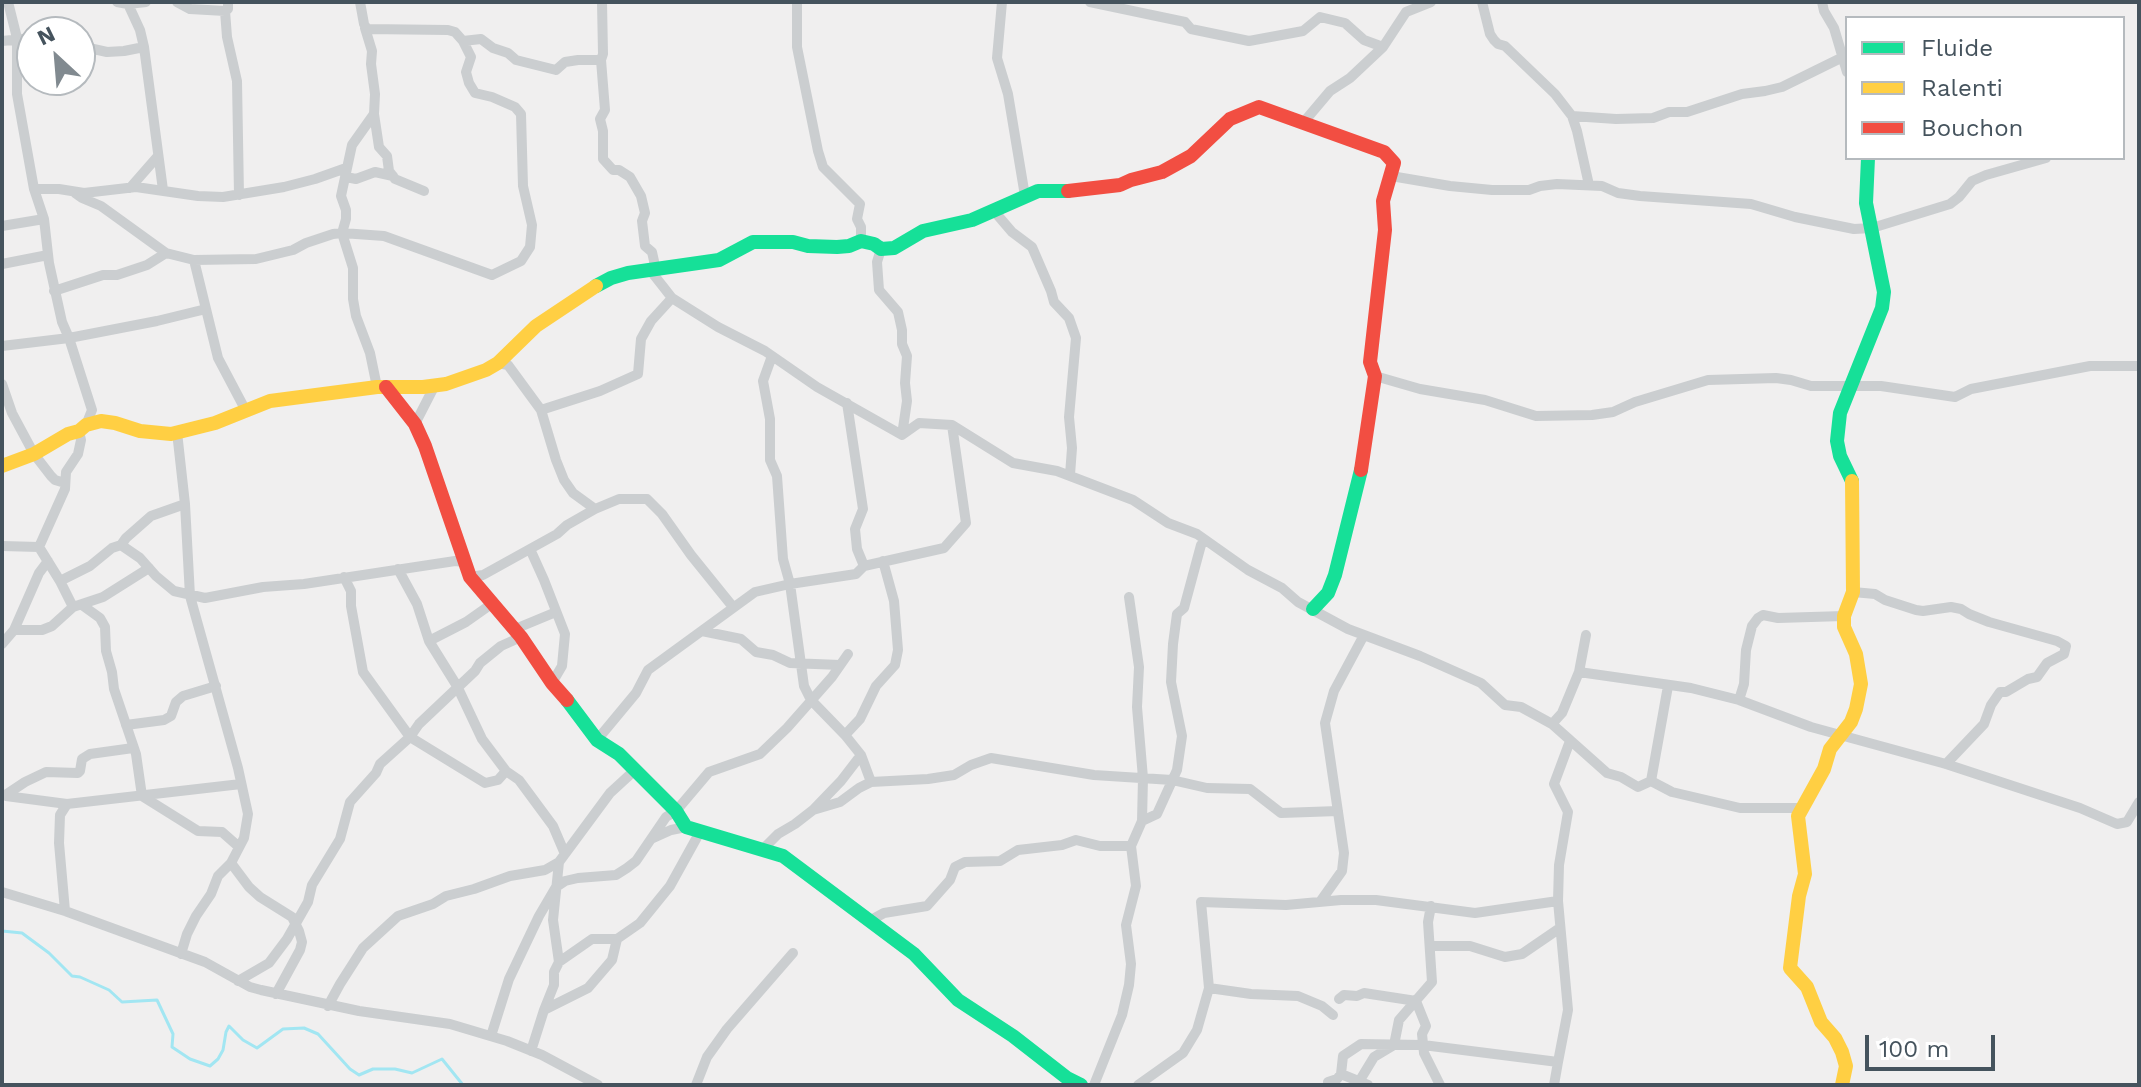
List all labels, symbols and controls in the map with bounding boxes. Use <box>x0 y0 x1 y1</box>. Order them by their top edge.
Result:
north arrow <box>16 16 96 96</box>
legend <box>1845 16 2125 160</box>
text: N <box>33 21 59 51</box>
text: Fluide <box>1921 34 1993 62</box>
text: Ralenti <box>1921 74 2003 102</box>
text: Bouchon <box>1921 114 2023 142</box>
scale bar <box>1869 1019 1999 1069</box>
text: 100 m <box>1879 1035 1949 1063</box>

